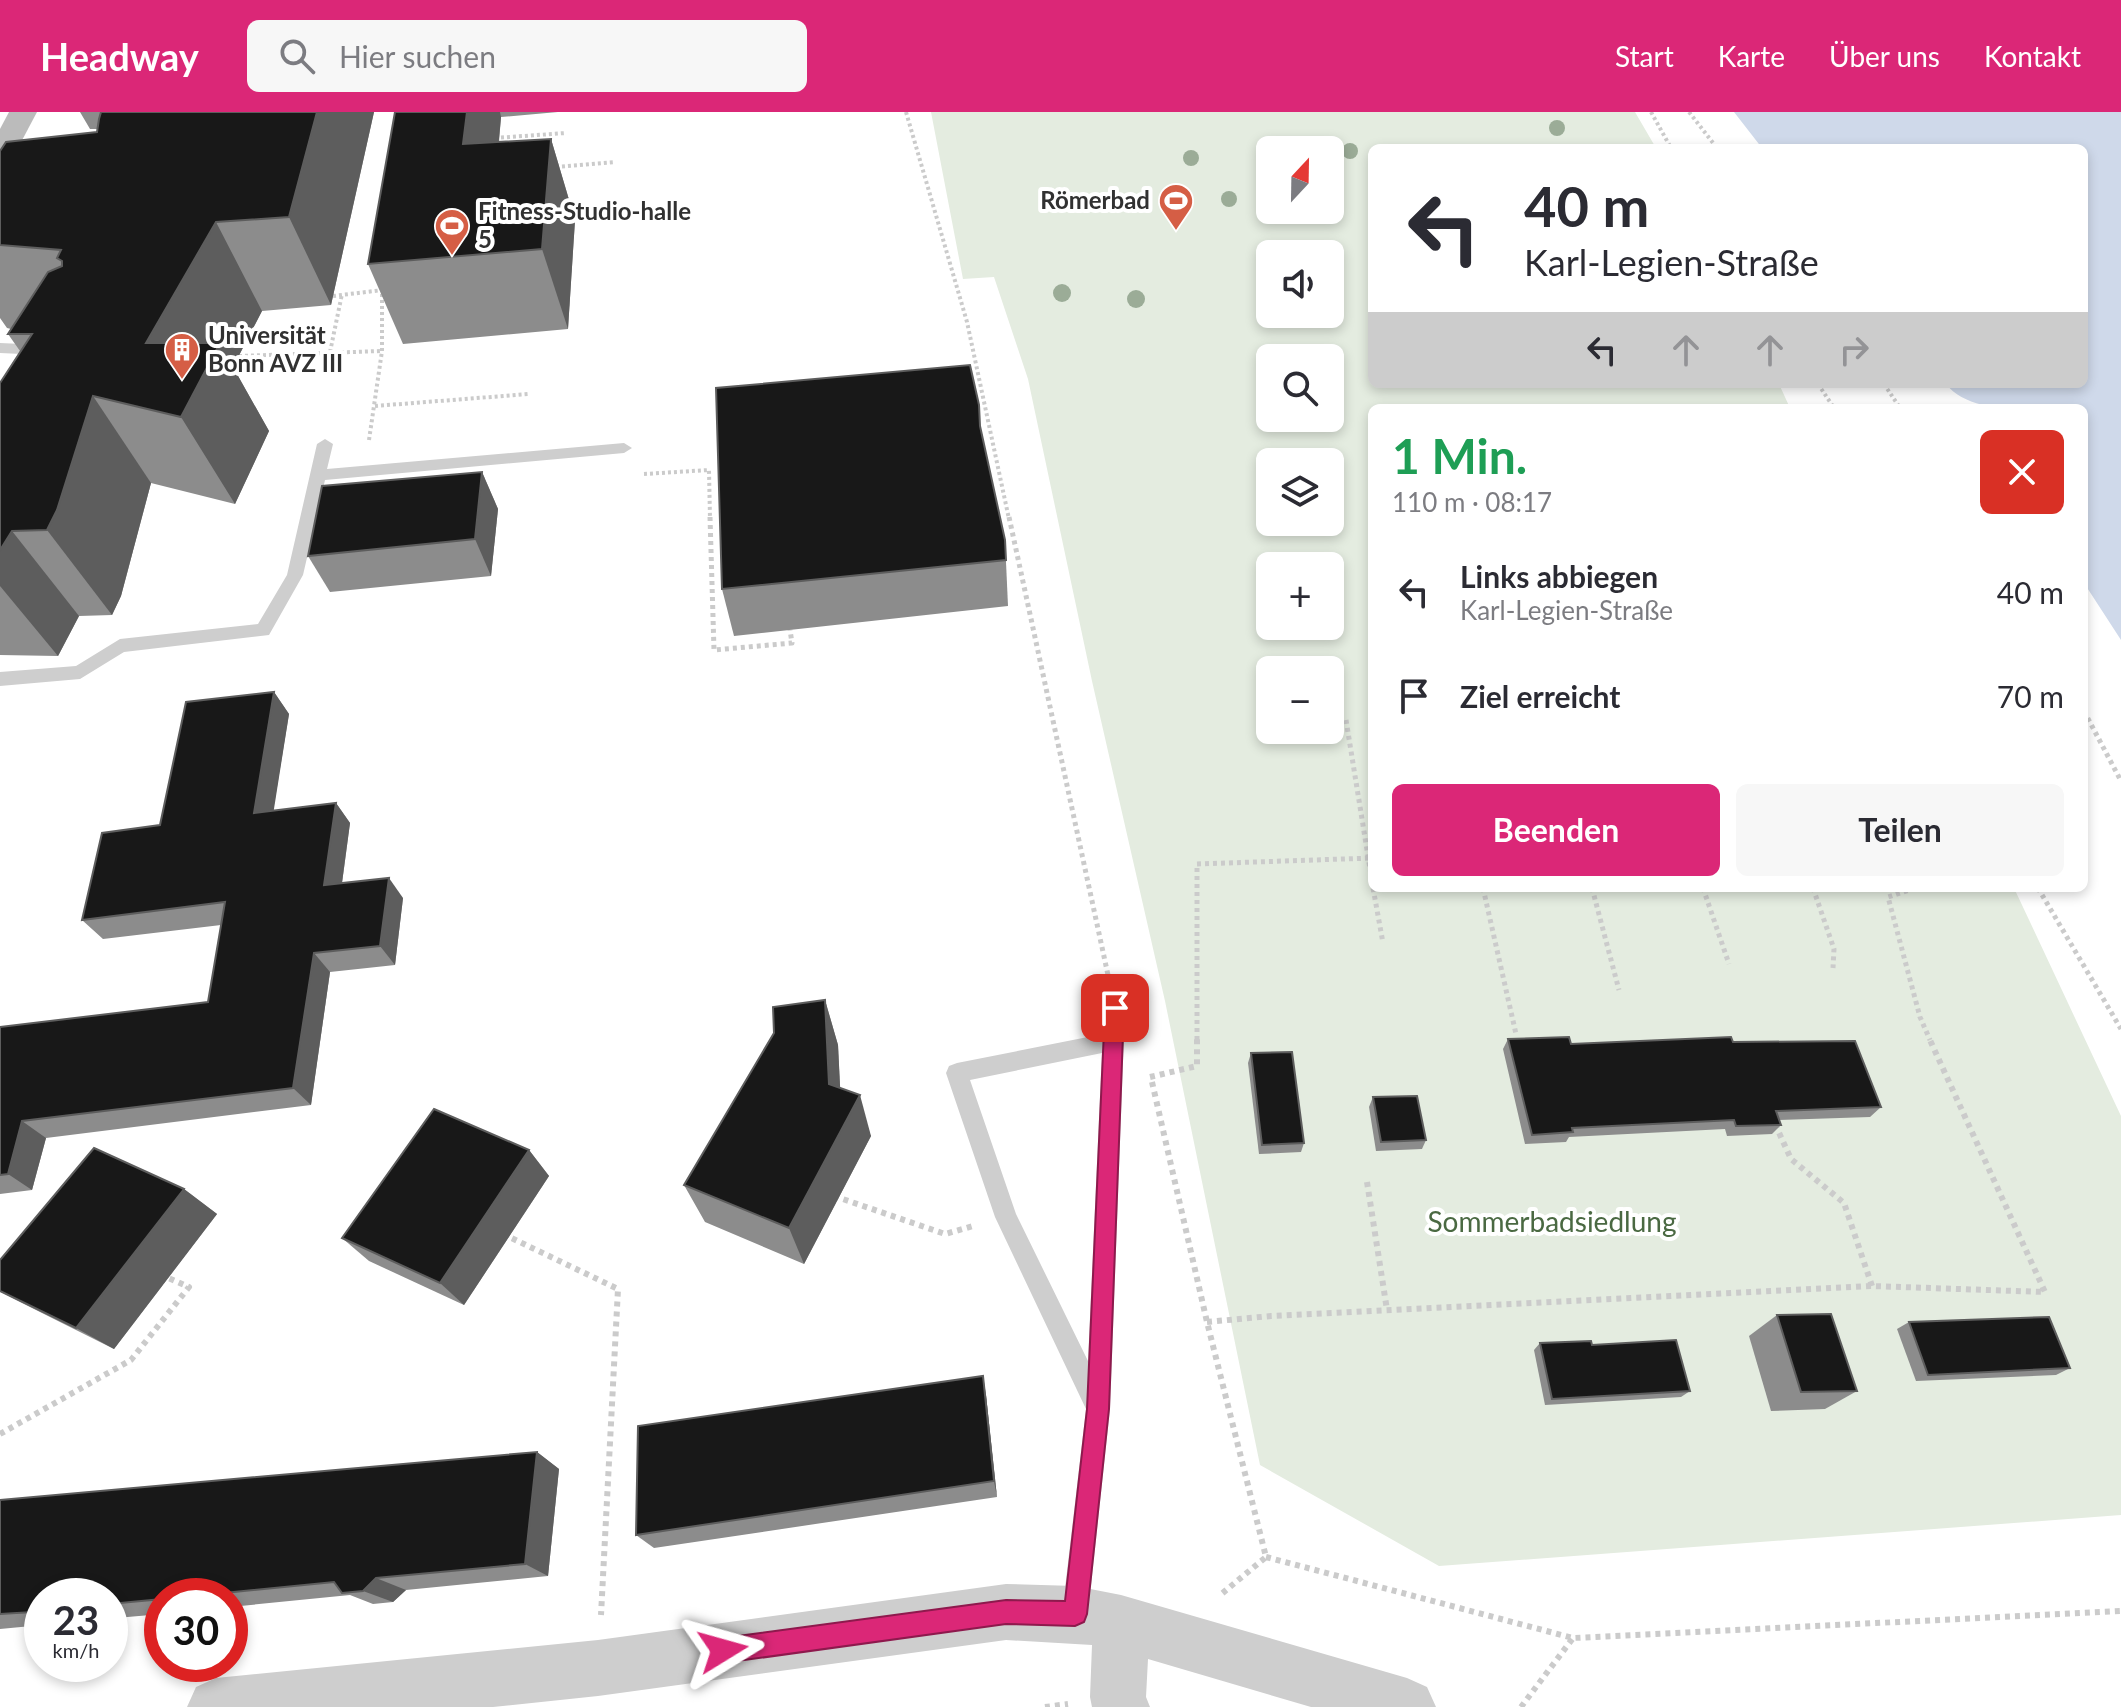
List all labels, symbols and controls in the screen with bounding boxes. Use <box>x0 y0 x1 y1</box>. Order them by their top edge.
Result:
search box <box>247 20 807 92</box>
text: Headway <box>40 33 199 79</box>
icon: search <box>275 34 319 78</box>
text: Hier suchen <box>339 38 496 74</box>
text: Start <box>1615 39 1674 73</box>
text: Karte <box>1718 39 1785 73</box>
text: Über uns <box>1829 39 1940 73</box>
text: Kontakt <box>1984 39 2081 73</box>
north arrow <box>1256 136 1344 224</box>
map controls <box>1256 136 1344 744</box>
text: 40 m <box>1524 172 1649 239</box>
icon: left <box>1392 176 1496 280</box>
sports icon: Römerbad <box>1157 182 1195 232</box>
place label: Römerbad <box>1040 185 1150 214</box>
place label: Fitness-Studio-halle 5 <box>478 196 691 253</box>
sports icon: Fitness-Studio-halle 5 <box>433 207 471 257</box>
button: sound <box>1256 240 1344 328</box>
text: Karl-Legien-Straße <box>1524 240 1819 284</box>
place label: Universität Bonn AVZ III <box>208 320 343 377</box>
icon: left <box>1580 328 1624 372</box>
icon: ahead <box>1664 328 1708 372</box>
icon: ahead <box>1748 328 1792 372</box>
icon: right <box>1832 328 1876 372</box>
building icon: Universität Bonn AVZ III <box>163 331 201 381</box>
button: search <box>1256 344 1344 432</box>
text: 1 Min. <box>1392 427 1527 484</box>
button: close <box>1980 430 2064 514</box>
button: layers <box>1256 448 1344 536</box>
text: 110 m · 08:17 <box>1392 486 1552 518</box>
button: + <box>1256 552 1344 640</box>
text: Links abbiegen <box>1460 558 1658 594</box>
icon: left <box>1392 570 1436 614</box>
text: 40 m <box>1997 574 2064 610</box>
text: Karl-Legien-Straße <box>1460 594 1673 626</box>
button: − <box>1256 656 1344 744</box>
icon: arrive <box>1392 674 1436 718</box>
text: Ziel erreicht <box>1460 678 1620 714</box>
text: 70 m <box>1997 678 2064 714</box>
button: Beenden <box>1392 784 1720 876</box>
button: Teilen <box>1736 784 2064 876</box>
pin <box>1081 974 1149 1042</box>
icon: arrive <box>1093 986 1137 1030</box>
park label: Sommerbadsiedlung <box>1427 1204 1677 1238</box>
speed limit sign: 30 <box>144 1578 248 1682</box>
text: 23 <box>53 1596 99 1644</box>
position arrow <box>681 1608 765 1692</box>
text: km/h <box>53 1638 99 1662</box>

